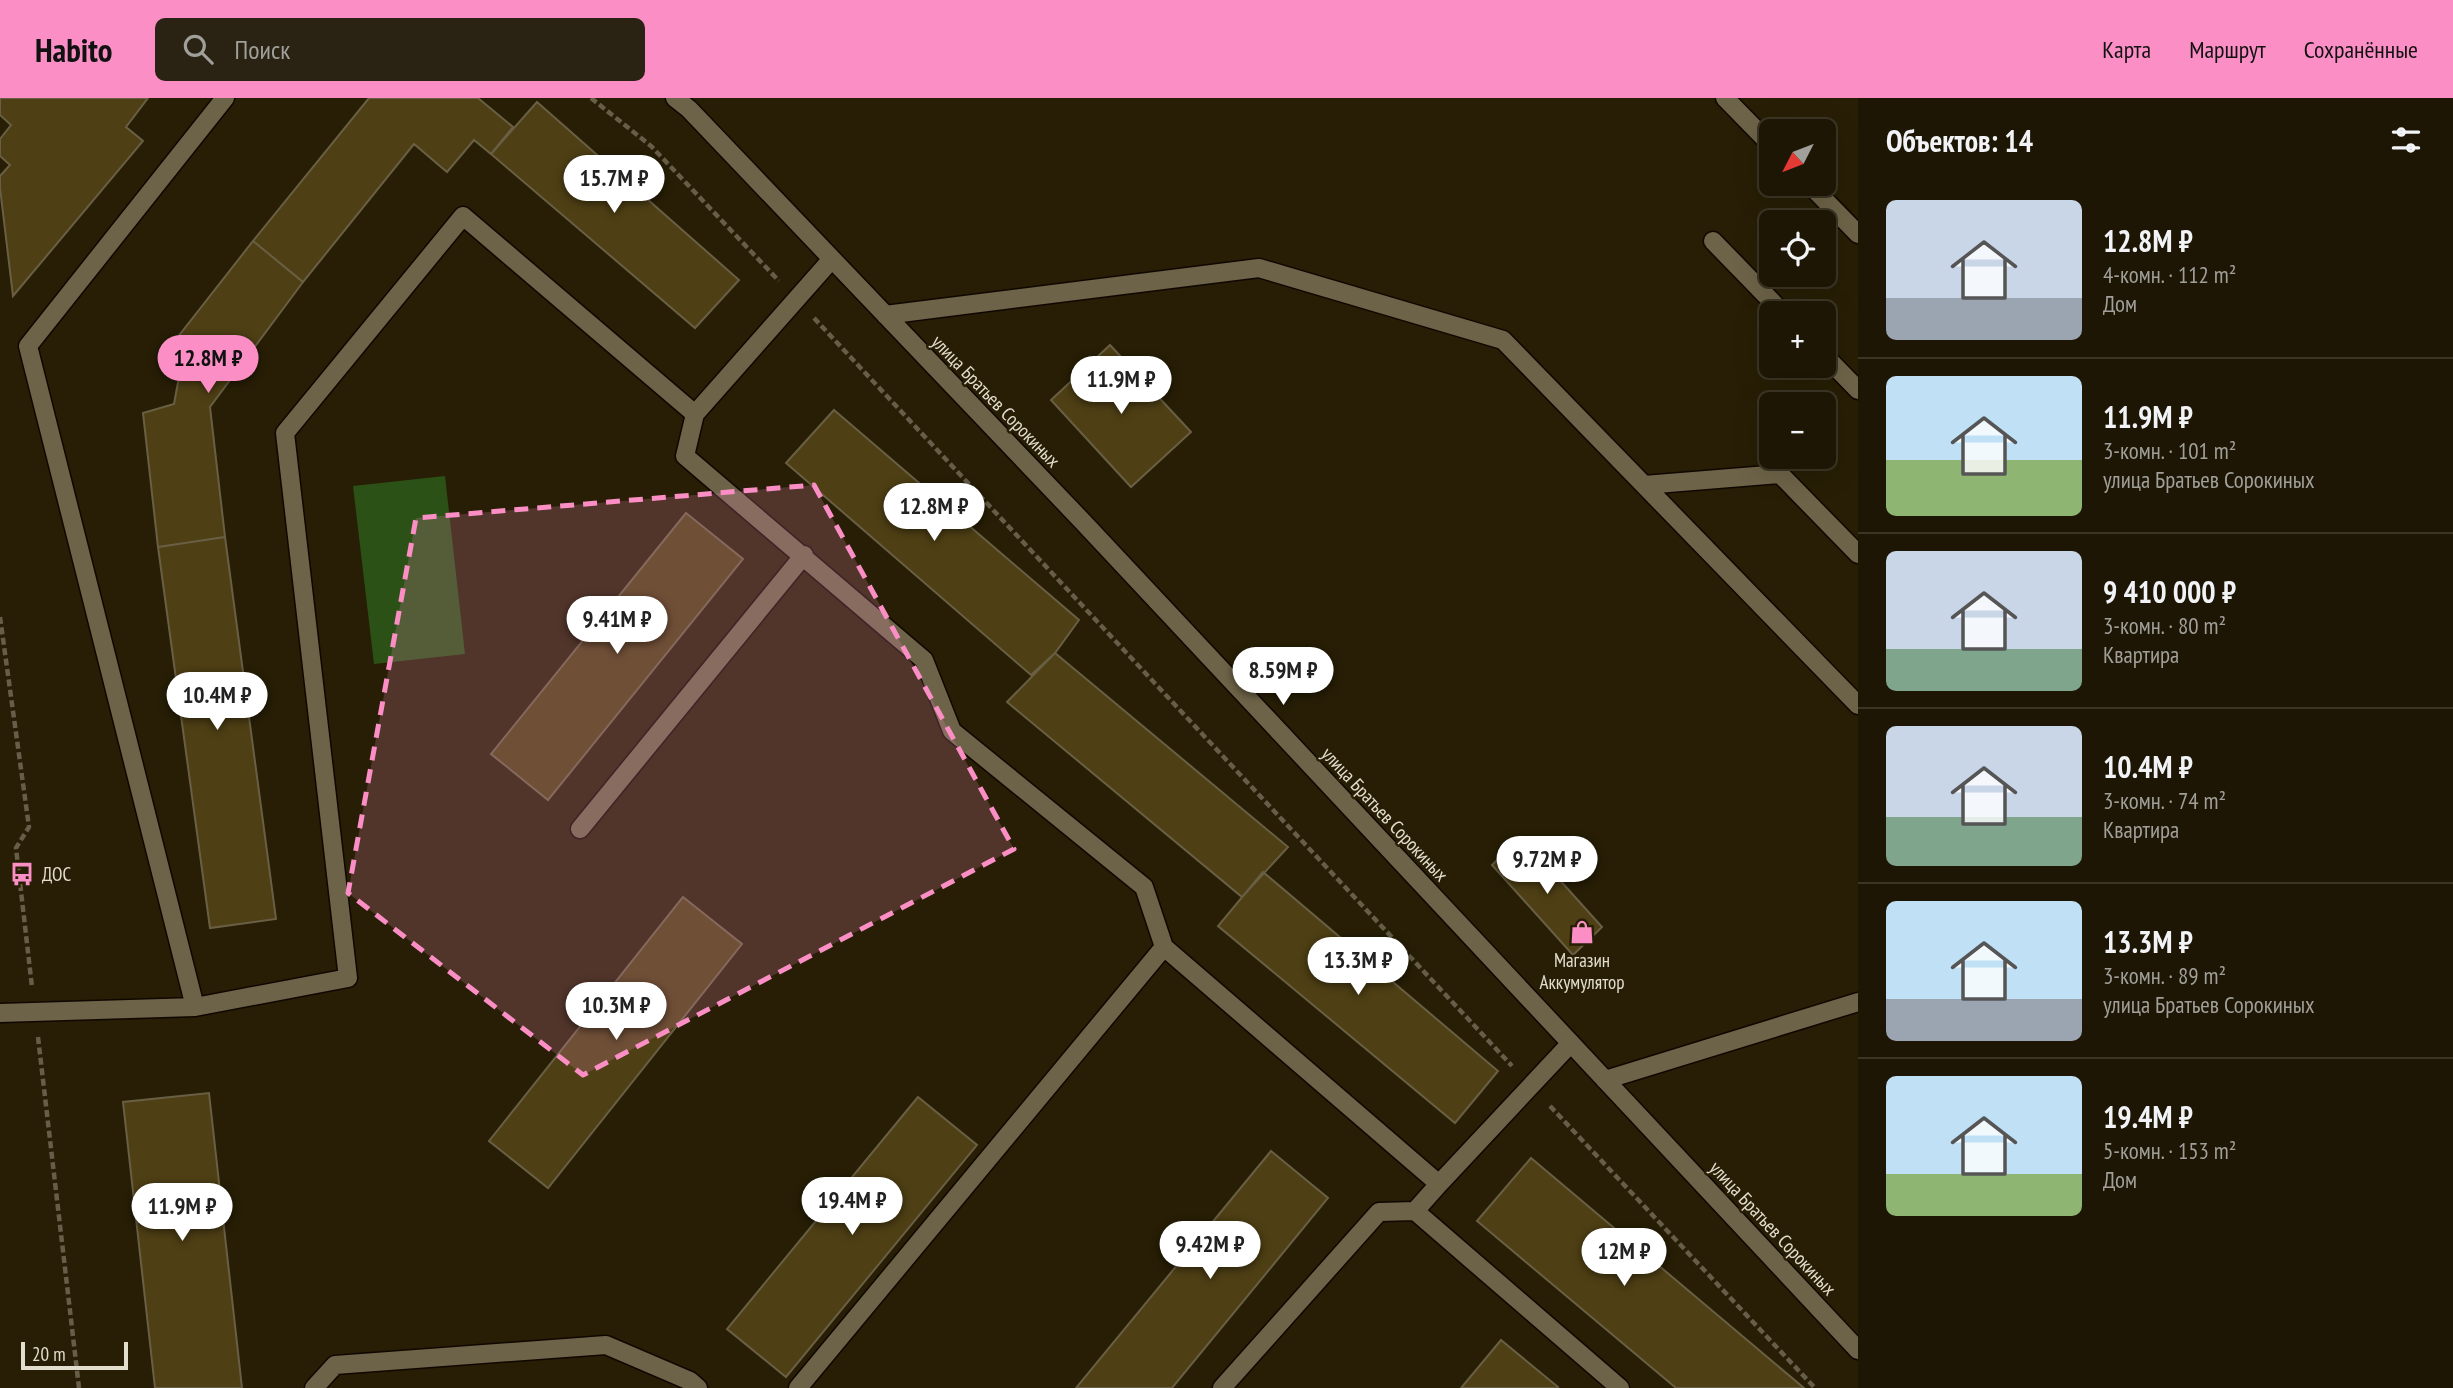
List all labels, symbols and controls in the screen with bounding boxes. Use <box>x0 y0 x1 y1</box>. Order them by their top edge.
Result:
search box <box>155 18 645 81</box>
text: Habito <box>35 28 113 71</box>
icon: search <box>179 30 217 68</box>
text: Поиск <box>235 33 290 66</box>
text: Карта <box>2102 34 2151 65</box>
text: Маршрут <box>2189 34 2266 65</box>
text: Сохранённые <box>2304 34 2418 65</box>
north arrow <box>1759 119 1836 196</box>
map controls <box>1759 119 1836 469</box>
text: Объектов: 14 <box>1886 121 2033 160</box>
icon: filters <box>2387 121 2425 159</box>
pin: 15.7M ₽ <box>549 156 679 215</box>
text: 15.7M ₽ <box>580 163 648 192</box>
button: locate <box>1759 210 1836 287</box>
text: 12.8M ₽ <box>2103 221 2193 260</box>
icon: home <box>1942 228 2026 312</box>
text: 4-комн. · 112 m² <box>2103 260 2236 289</box>
text: Дом <box>2103 289 2137 318</box>
button: + <box>1759 301 1836 378</box>
street label: улица Братьев Сорокиных <box>927 330 1065 472</box>
pin: 12.8M ₽ <box>143 336 273 395</box>
text: 12.8M ₽ <box>174 343 242 372</box>
pin: 11.9M ₽ <box>1056 356 1186 416</box>
text: 11.9M ₽ <box>1087 364 1155 393</box>
button: − <box>1759 392 1836 469</box>
text: 11.9M ₽ <box>2103 397 2193 436</box>
icon: home <box>1942 404 2026 488</box>
text: 3-комн. · 101 m² <box>2103 436 2236 465</box>
text: улица Братьев Сорокиных <box>2103 465 2315 494</box>
pin: 12.8M ₽ <box>869 484 999 543</box>
text: 12.8M ₽ <box>900 491 968 520</box>
text: 9 410 000 ₽ <box>2103 572 2236 611</box>
icon: home <box>1942 579 2026 663</box>
pin: 9.41M ₽ <box>552 596 682 656</box>
text: 9.41M ₽ <box>583 604 651 633</box>
text: 3-комн. · 80 m² <box>2103 611 2226 640</box>
text: Квартира <box>2103 640 2179 669</box>
pin: 8.59M ₽ <box>1218 648 1348 707</box>
text: 8.59M ₽ <box>1249 655 1317 684</box>
pin: 10.4M ₽ <box>152 672 282 732</box>
text: 10.4M ₽ <box>183 680 251 709</box>
street label: улица Братьев Сорокиных <box>1317 742 1453 886</box>
text: 10.4M ₽ <box>2103 747 2193 786</box>
icon: home <box>1942 754 2026 838</box>
text: 3-комн. · 74 m² <box>2103 786 2226 815</box>
text: Квартира <box>2103 815 2179 844</box>
pin: 9.72M ₽ <box>1482 836 1612 896</box>
text: 9.72M ₽ <box>1513 844 1581 873</box>
bus stop icon: ДОС <box>8 860 36 888</box>
place label: ДОС <box>42 862 71 886</box>
shop icon: Магазин Аккумулятор <box>1568 918 1596 946</box>
text: 13.3M ₽ <box>2103 922 2193 961</box>
icon: home <box>1942 929 2026 1013</box>
pin: 13.3M ₽ <box>1293 937 1423 997</box>
text: 13.3M ₽ <box>1324 945 1392 974</box>
place label: Магазин Аккумулятор <box>1539 948 1625 994</box>
text: 3-комн. · 89 m² <box>2103 961 2226 990</box>
pin: 10.3M ₽ <box>551 982 681 1042</box>
text: 10.3M ₽ <box>582 990 650 1019</box>
text: улица Братьев Сорокиных <box>2103 990 2315 1019</box>
text: 19.4M ₽ <box>2103 1097 2193 1136</box>
icon: home <box>1942 1104 2026 1188</box>
text: 5-комн. · 153 m² <box>2103 1136 2236 1165</box>
street label: улица Братьев Сорокиных <box>1705 1156 1841 1300</box>
text: Дом <box>2103 1165 2137 1194</box>
pin: 19.4M ₽ <box>787 1178 917 1237</box>
pin: 11.9M ₽ <box>117 1184 247 1243</box>
text: 19.4M ₽ <box>818 1185 886 1214</box>
text: 11.9M ₽ <box>148 1191 216 1220</box>
pin: 9.42M ₽ <box>1145 1222 1275 1281</box>
pin: 12M ₽ <box>1575 1228 1673 1288</box>
text: 9.42M ₽ <box>1176 1229 1244 1258</box>
text: 12M ₽ <box>1598 1236 1650 1265</box>
scale bar <box>21 1339 128 1371</box>
text: 20 m <box>32 1342 66 1366</box>

